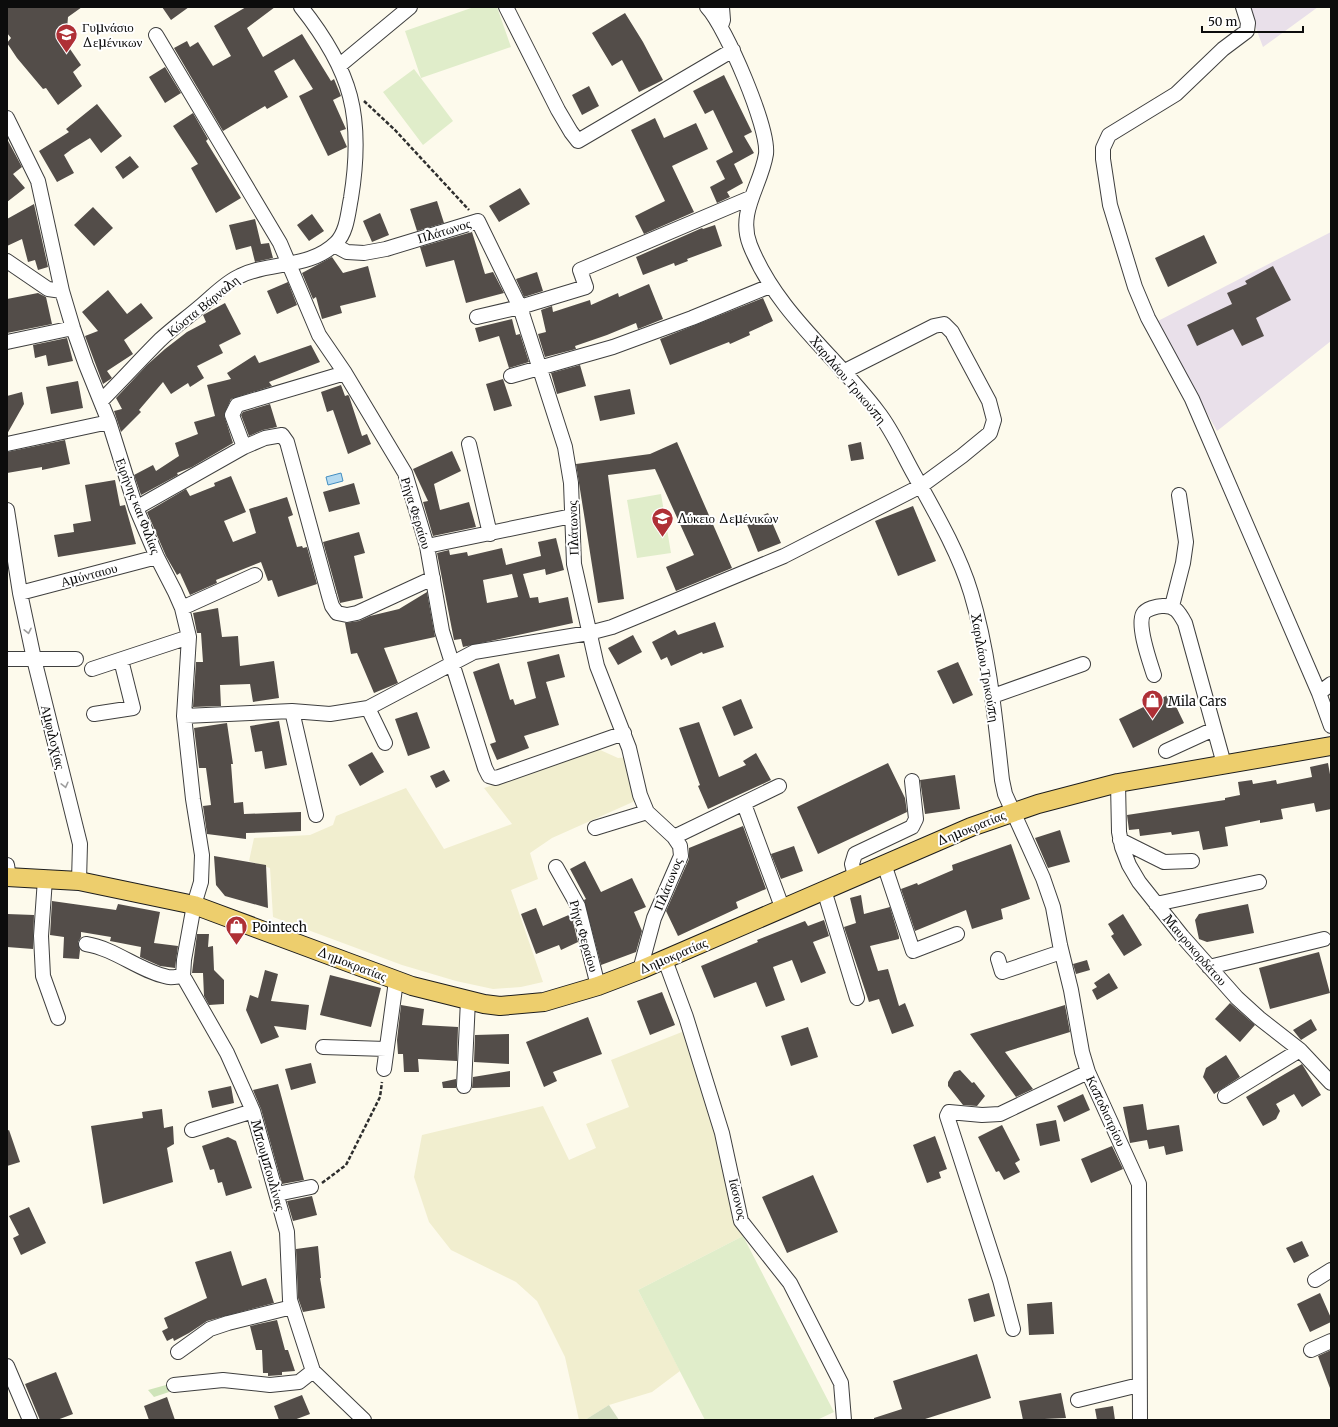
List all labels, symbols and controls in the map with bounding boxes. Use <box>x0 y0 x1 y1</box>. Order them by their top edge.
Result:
scale bar <box>1202 8 1303 34</box>
text: 50 m <box>1208 14 1237 29</box>
place label: Γυμνάσιο Δεμένικων <box>82 19 142 51</box>
school or university icon: Γυμνάσιο Δεμένικων <box>54 21 80 54</box>
street label: Πλάτωνος <box>415 215 474 247</box>
street label: Κώστα Βάρναλη <box>163 271 243 340</box>
street label: Χαριλάου Τρικούπη <box>806 333 890 428</box>
street label: Ειρήνης και Φιλίας <box>112 456 164 557</box>
street label: Ρήγα Φεραίου <box>397 475 435 551</box>
street label: Πλάτωνος <box>564 499 582 556</box>
school or university icon: Λύκειο Δεμένικων <box>649 505 675 538</box>
place label: Λύκειο Δεμένικων <box>677 510 779 527</box>
street label: Αμύνταιου <box>59 559 119 591</box>
street label: Χαριλάου Τρικούπη <box>967 613 1003 724</box>
one-way arrow <box>24 628 32 634</box>
shop icon: Mila Cars <box>1139 688 1165 721</box>
place label: Mila Cars <box>1168 693 1227 710</box>
street label: Αμφιλοχίας <box>37 703 69 772</box>
one-way arrow <box>60 781 69 788</box>
street label: Δημοκρατίας <box>934 806 1009 850</box>
street label: Πλάτωνος <box>650 854 687 913</box>
street label: Ρήγα Φεραίου <box>566 898 602 974</box>
street label: Μαυροκορδάτου <box>1159 911 1231 989</box>
shop icon: Pointech <box>223 914 249 947</box>
place label: Pointech <box>252 919 307 936</box>
street label: Δημοκρατίας <box>636 934 711 978</box>
street label: Δημοκρατίας <box>315 943 390 985</box>
street label: Καποδιστρίου <box>1082 1073 1130 1149</box>
street label: Μπουμπουλίνας <box>247 1118 289 1213</box>
street label: Ιάσονος <box>725 1177 751 1222</box>

